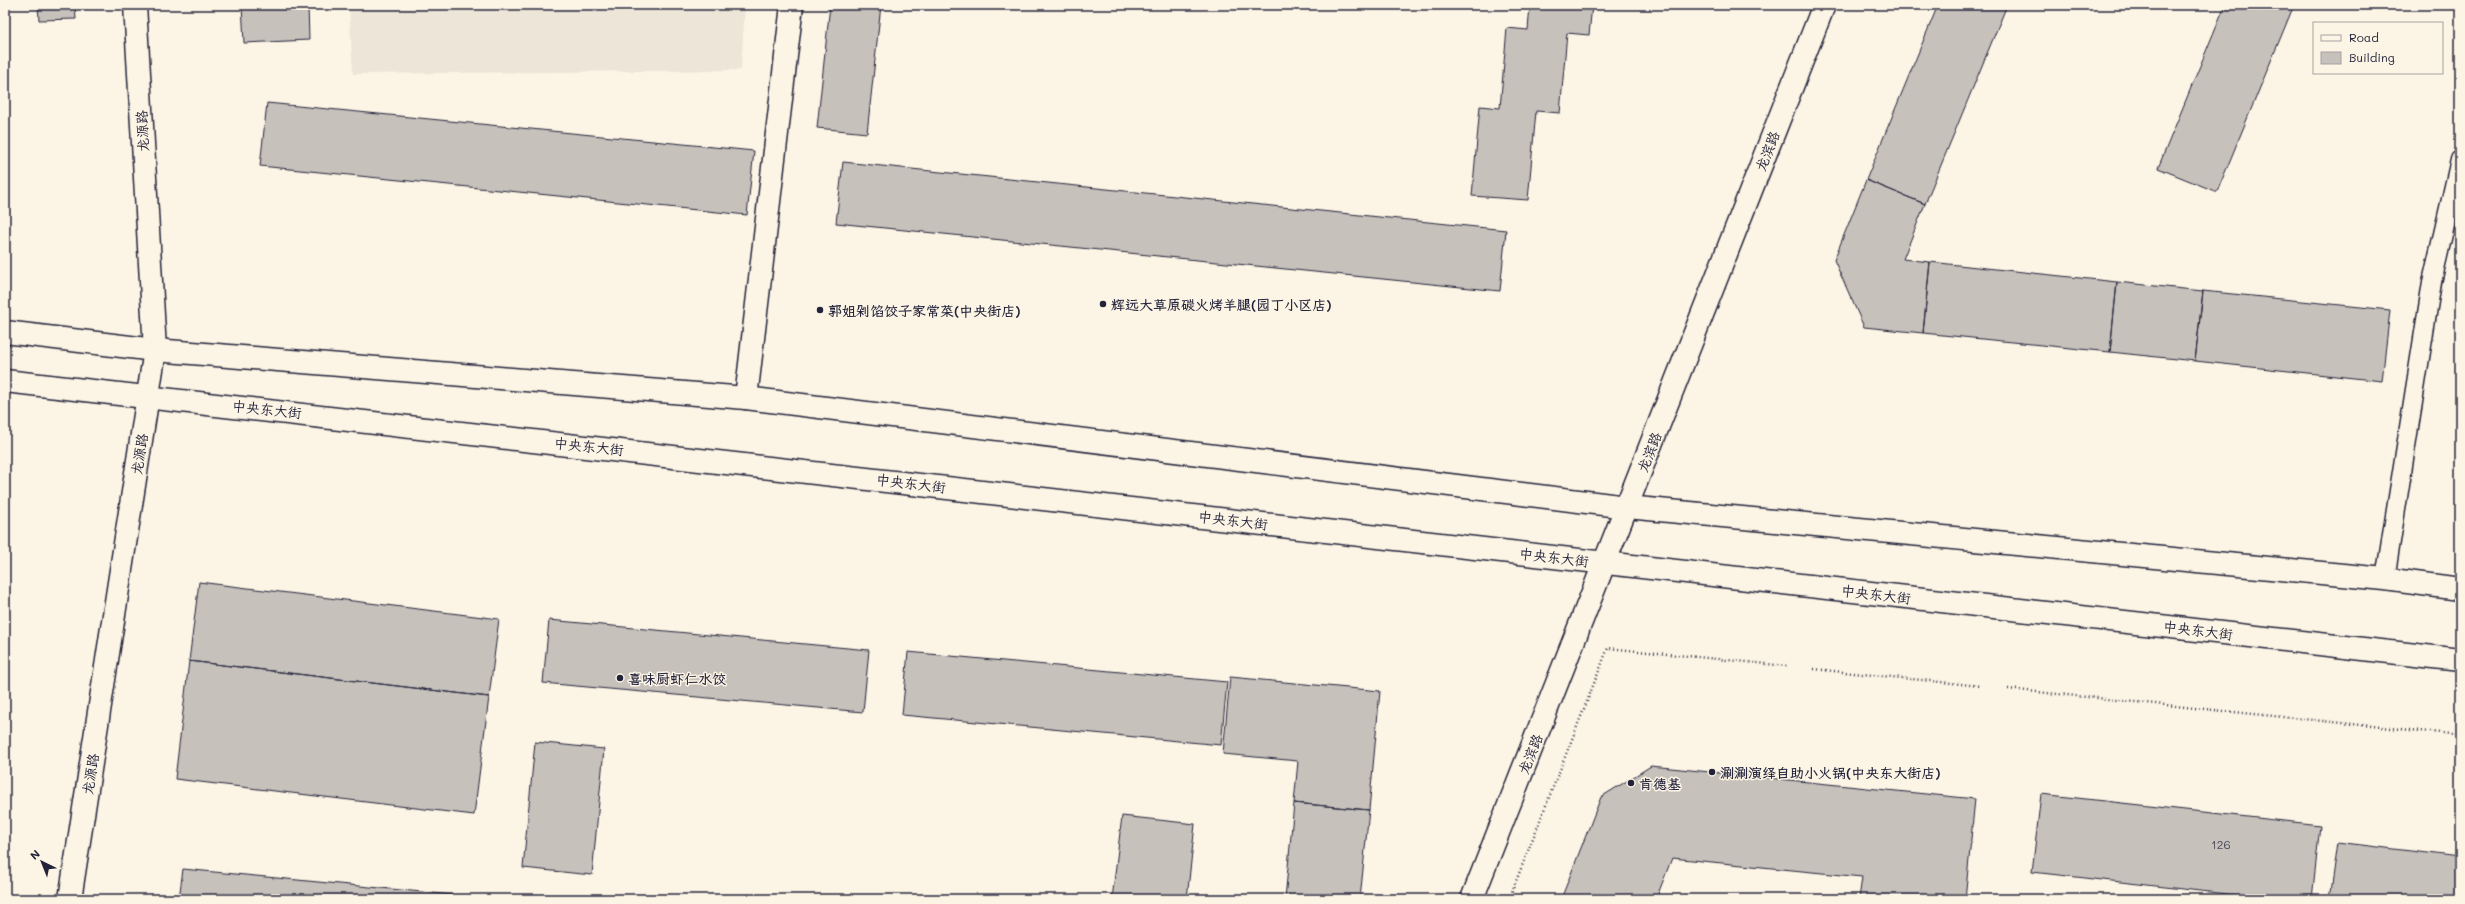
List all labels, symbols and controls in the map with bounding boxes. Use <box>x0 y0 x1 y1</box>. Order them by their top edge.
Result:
legend <box>2313 22 2443 74</box>
text: Road <box>2349 29 2379 45</box>
text: Building <box>2349 49 2395 65</box>
street label: 龙源路 <box>131 110 153 152</box>
street label: 龙滨路 <box>1751 128 1783 174</box>
place label: 辉远大草原碳火烤羊腿(园丁小区店) <box>1111 295 1332 314</box>
marker: 辉远大草原碳火烤羊腿(园丁小区店) <box>1098 299 1108 309</box>
place label: 郭姐剁馅饺子家常菜(中央街店) <box>828 301 1021 320</box>
marker: 郭姐剁馅饺子家常菜(中央街店) <box>815 305 825 315</box>
street label: 中央东大街 <box>231 396 303 422</box>
street label: 龙滨路 <box>1633 429 1665 475</box>
street label: 龙源路 <box>126 432 152 476</box>
street label: 中央东大街 <box>553 433 625 459</box>
street label: 中央东大街 <box>875 469 947 497</box>
street label: 中央东大街 <box>1197 506 1269 534</box>
street label: 中央东大街 <box>1518 543 1590 571</box>
street label: 中央东大街 <box>1840 580 1912 608</box>
street label: 中央东大街 <box>2162 616 2234 644</box>
place label: 喜味厨虾仁水饺 <box>628 669 726 688</box>
marker: 喜味厨虾仁水饺 <box>615 673 625 683</box>
street label: 龙滨路 <box>1513 731 1547 777</box>
street label: 龙源路 <box>77 752 103 796</box>
place label: 涮涮演绎自助小火锅(中央东大街店) <box>1720 763 1941 782</box>
marker: 涮涮演绎自助小火锅(中央东大街店) <box>1707 767 1717 777</box>
place label: 肯德基 <box>1639 774 1681 793</box>
marker: 肯德基 <box>1626 778 1636 788</box>
house number: 126 <box>2211 836 2231 852</box>
north arrow <box>22 842 62 882</box>
text: N <box>27 846 43 863</box>

